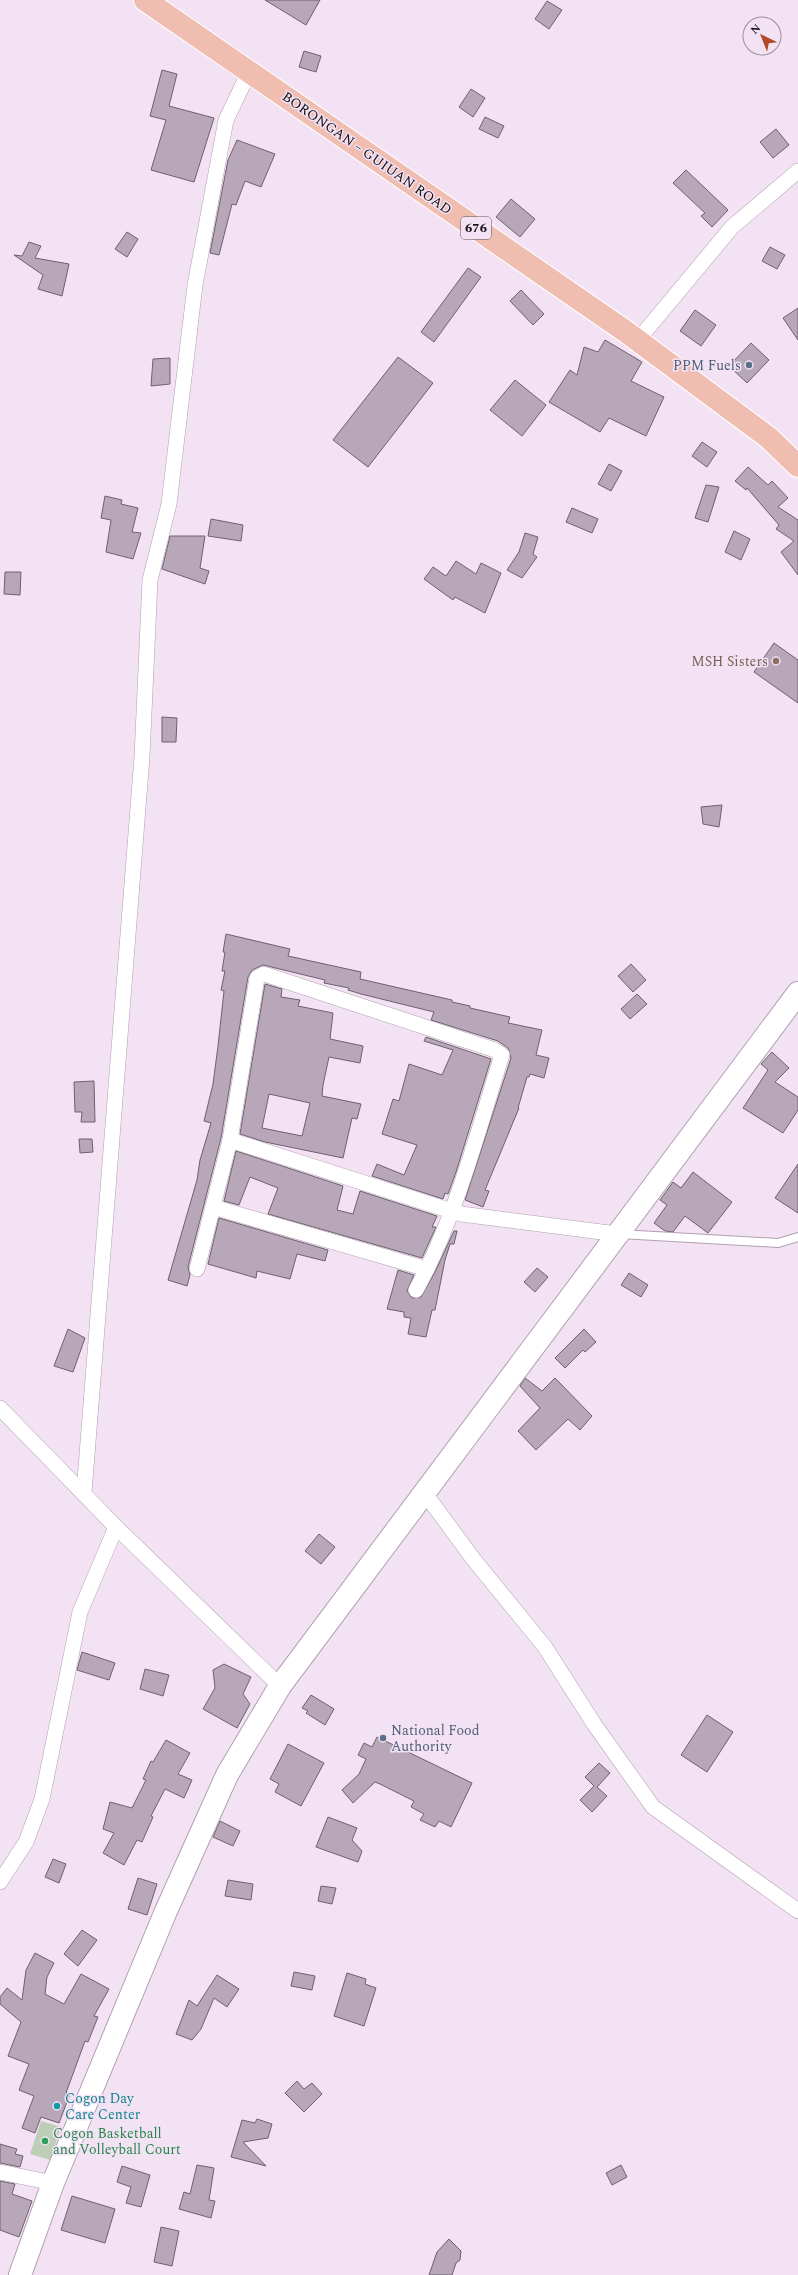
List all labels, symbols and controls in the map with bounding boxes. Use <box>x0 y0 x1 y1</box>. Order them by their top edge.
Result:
north arrow <box>742 16 782 56</box>
text: N <box>746 20 765 38</box>
street label: BORONGAN – GUIUAN ROAD <box>278 86 456 220</box>
road number: 676 <box>461 217 491 239</box>
place label: PPM Fuels <box>673 355 741 376</box>
marker: PPM Fuels <box>744 360 754 370</box>
place label: MSH Sisters <box>691 651 768 672</box>
marker: MSH Sisters <box>771 656 781 666</box>
place label: National Food Authority <box>391 1720 480 1757</box>
marker: National Food Authority <box>378 1733 388 1743</box>
place label: Cogon Day Care Center <box>65 2088 141 2125</box>
marker: Cogon Day Care Center <box>52 2101 62 2111</box>
place label: Cogon Basketball and Volleyball Court <box>53 2123 181 2160</box>
marker: Cogon Basketball and Volleyball Court <box>40 2136 50 2146</box>

